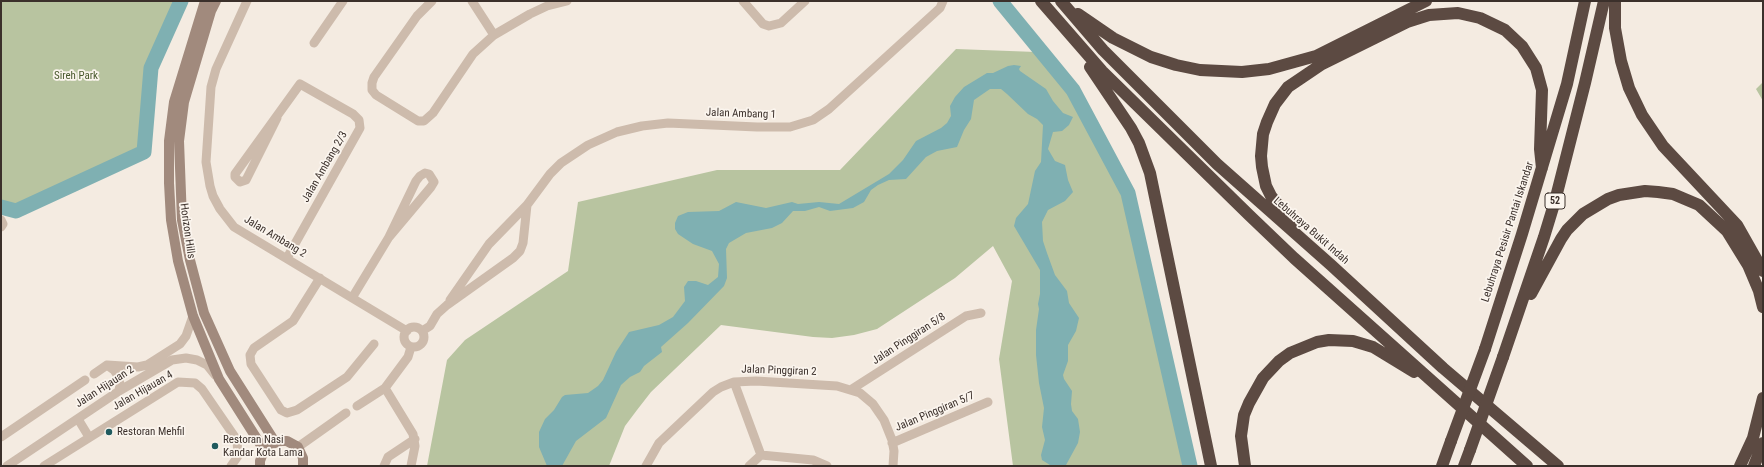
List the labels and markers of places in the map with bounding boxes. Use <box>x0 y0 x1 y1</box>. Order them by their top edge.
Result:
place label: Restoran Mehfil <box>117 425 185 439</box>
marker: Restoran Mehfil <box>104 427 114 437</box>
place label: Restoran Nasi Kandar Kota Lama <box>223 433 303 459</box>
marker: Restoran Nasi Kandar Kota Lama <box>210 441 220 451</box>

